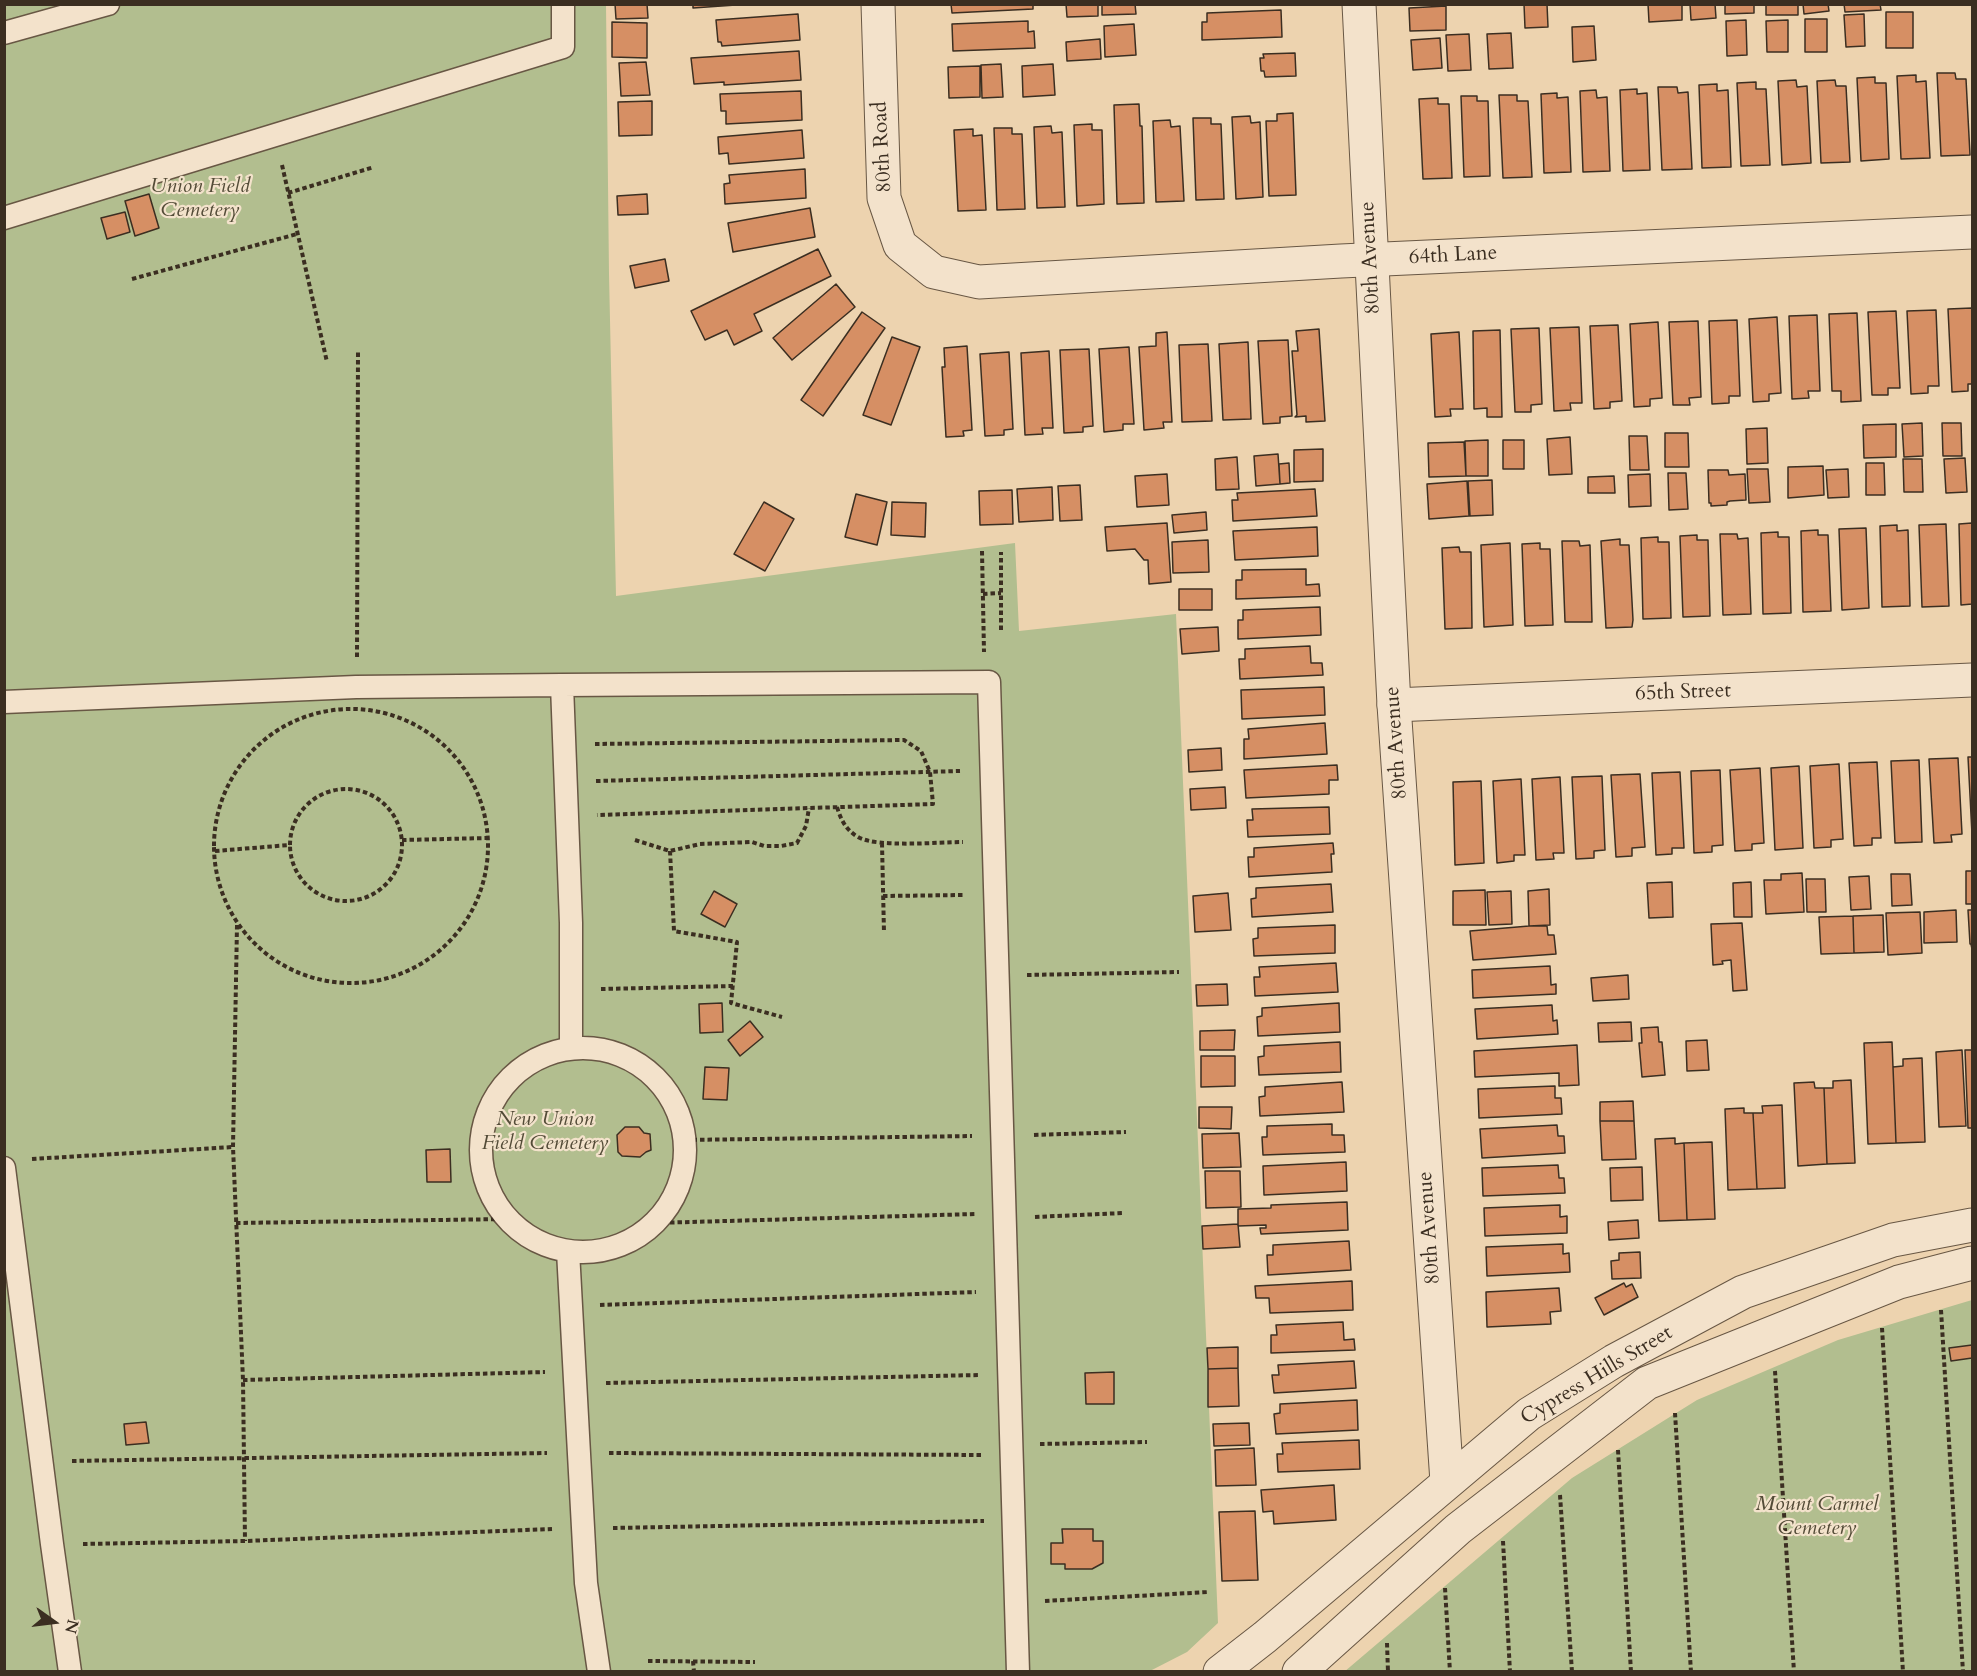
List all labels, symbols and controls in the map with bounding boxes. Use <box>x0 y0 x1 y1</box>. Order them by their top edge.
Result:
street label: 80th Road <box>868 101 898 193</box>
park label: Union Field Cemetery <box>150 174 250 224</box>
street label: 80th Avenue <box>1355 201 1387 315</box>
street label: 64th Lane <box>1408 241 1498 271</box>
street label: 65th Street <box>1635 679 1731 707</box>
street label: 80th Avenue <box>1380 686 1414 800</box>
park label: New Union Field Cemetery <box>482 1107 608 1157</box>
street label: 80th Avenue <box>1413 1171 1447 1285</box>
street label: Cypress Hills Street <box>1517 1321 1677 1431</box>
park label: Mount Carmel Cemetery <box>1755 1492 1879 1542</box>
north arrow <box>24 1592 84 1652</box>
text: N <box>59 1617 84 1636</box>

